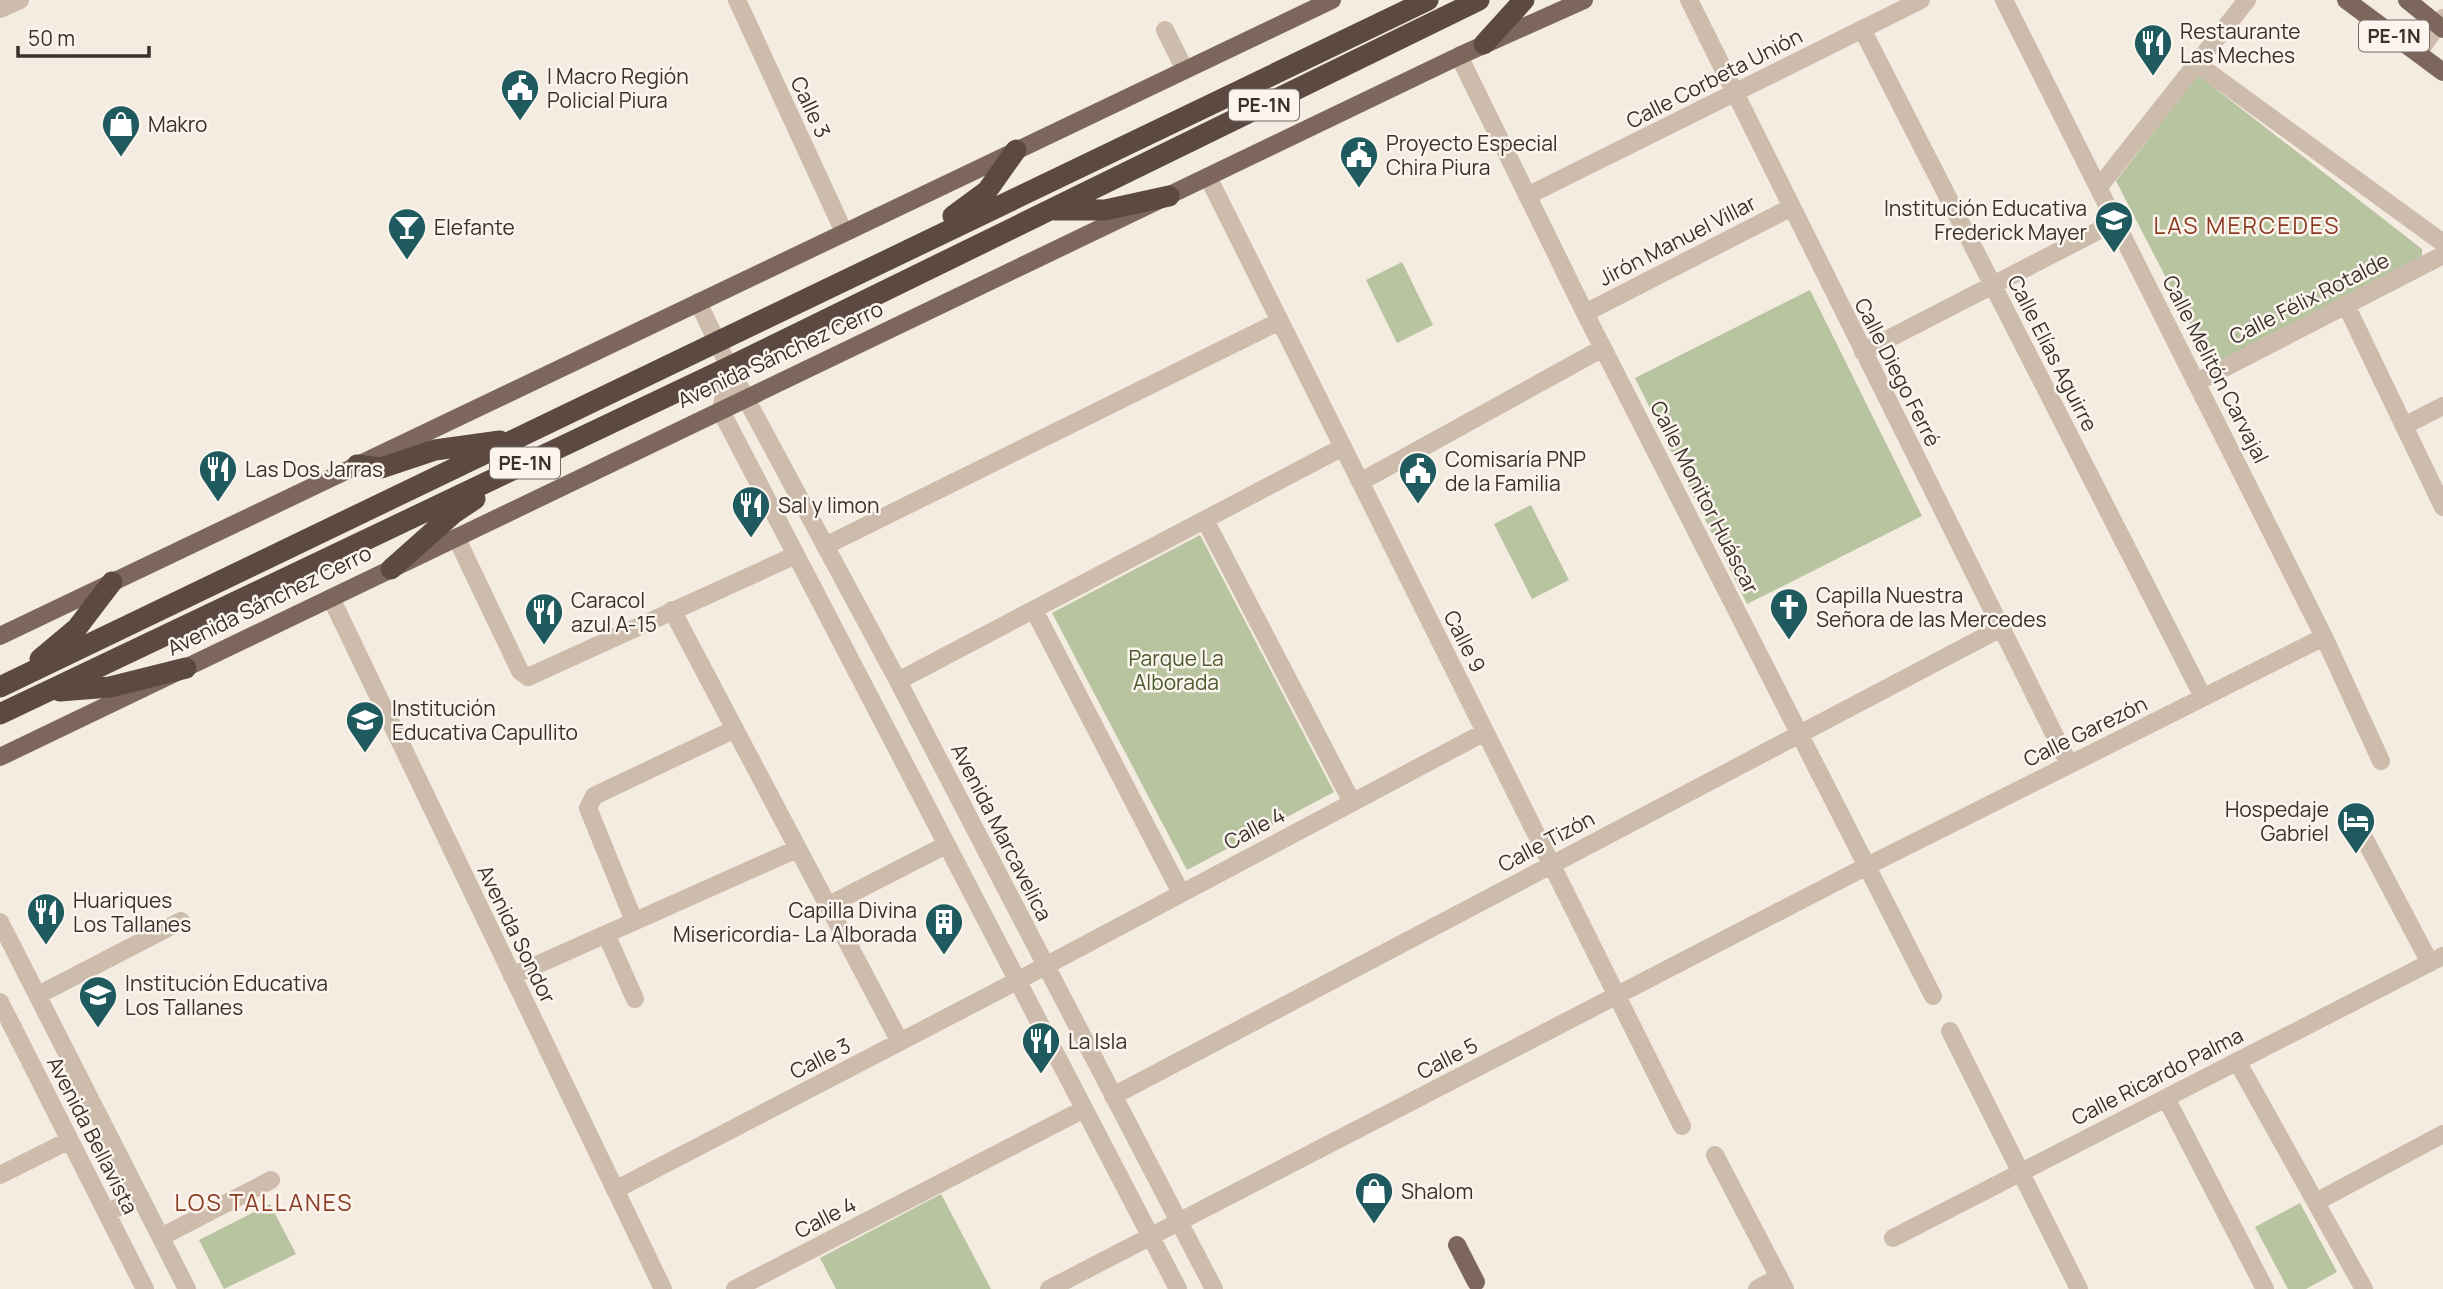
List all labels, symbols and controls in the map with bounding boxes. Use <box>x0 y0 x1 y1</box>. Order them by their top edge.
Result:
scale bar <box>18 14 149 58</box>
place label: Restaurante Las Meches <box>2180 17 2301 69</box>
road number: PE-1N <box>2359 20 2429 52</box>
street label: Calle Corbeta Unión <box>1621 21 1807 135</box>
restaurant icon: Restaurante Las Meches <box>2132 22 2174 77</box>
text: 50 m <box>28 24 75 52</box>
place label: I Macro Región Policial Piura <box>547 62 689 114</box>
public building icon: I Macro Región Policial Piura <box>499 67 541 122</box>
street label: Calle 3 <box>785 72 837 142</box>
road number: PE-1N <box>1229 90 1299 120</box>
shop icon: Makro <box>100 103 142 158</box>
place label: Makro <box>148 110 208 138</box>
place label: Proyecto Especial Chira Piura <box>1386 129 1558 181</box>
public building icon: Proyecto Especial Chira Piura <box>1338 134 1380 189</box>
street label: Jirón Manuel Villar <box>1594 188 1761 292</box>
place label: Institución Educativa Frederick Mayer <box>1884 194 2087 246</box>
school or university icon: Institución Educativa Frederick Mayer <box>2093 199 2135 254</box>
bar icon: Elefante <box>386 206 428 261</box>
district label: LAS MERCEDES <box>2153 209 2341 241</box>
place label: Elefante <box>434 213 515 241</box>
street label: Calle Félix Rotalde <box>2224 246 2394 350</box>
street label: Calle Elías Aguirre <box>2001 270 2105 436</box>
street label: Calle Melitón Carvajal <box>2156 270 2276 468</box>
street label: Calle Diego Ferré <box>1848 293 1948 451</box>
street label: Avenida Sánchez Cerro <box>673 294 887 414</box>
street label: Calle Monitor Huáscar <box>1644 396 1766 599</box>
place label: Comisaría PNP de la Familia <box>1445 445 1586 497</box>
road number: PE-1N <box>490 447 560 478</box>
restaurant icon: Las Dos Jarras <box>197 448 239 503</box>
public building icon: Comisaría PNP de la Familia <box>1397 450 1439 505</box>
place label: Las Dos Jarras <box>245 455 383 483</box>
restaurant icon: Sal y limon <box>730 484 772 539</box>
place label: Sal y limon <box>778 491 879 519</box>
street label: Avenida Sánchez Cerro <box>162 538 376 662</box>
place label: Capilla Nuestra Señora de las Mercedes <box>1816 581 2046 633</box>
place label: Caracol azul A-15 <box>571 586 657 638</box>
church icon: Capilla Nuestra Señora de las Mercedes <box>1768 586 1810 641</box>
restaurant icon: Caracol azul A-15 <box>523 591 565 646</box>
street label: Calle 9 <box>1438 605 1492 677</box>
park label: Parque La Alborada <box>1128 644 1224 696</box>
street label: Calle Garezón <box>2019 689 2151 773</box>
place label: Institución Educativa Capullito <box>392 694 578 746</box>
school or university icon: Institución Educativa Capullito <box>344 699 386 754</box>
street label: Avenida Marcavelica <box>945 739 1059 925</box>
place label: Hospedaje Gabriel <box>2225 795 2329 847</box>
street label: Calle 4 <box>1219 800 1289 856</box>
hotel icon: Hospedaje Gabriel <box>2335 800 2377 855</box>
street label: Calle Tizón <box>1493 804 1599 878</box>
street label: Avenida Sondor <box>471 860 563 1008</box>
place label: Huariques Los Tallanes <box>73 886 191 938</box>
restaurant icon: Huariques Los Tallanes <box>25 891 67 946</box>
place label: Capilla Divina Misericordia- La Alborada <box>673 896 917 948</box>
building icon: Capilla Divina Misericordia- La Alborada <box>923 901 965 956</box>
place label: Institución Educativa Los Tallanes <box>125 969 328 1021</box>
school or university icon: Institución Educativa Los Tallanes <box>77 974 119 1029</box>
restaurant icon: La Isla <box>1020 1020 1062 1075</box>
street label: Calle Ricardo Palma <box>2066 1021 2248 1131</box>
place label: La Isla <box>1068 1027 1127 1055</box>
street label: Calle 3 <box>785 1031 855 1085</box>
street label: Calle 5 <box>1412 1031 1482 1085</box>
street label: Avenida Bellavista <box>41 1051 145 1219</box>
shop icon: Shalom <box>1353 1170 1395 1225</box>
place label: Shalom <box>1401 1177 1473 1205</box>
district label: LOS TALLANES <box>174 1186 354 1218</box>
street label: Calle 4 <box>790 1190 860 1244</box>

